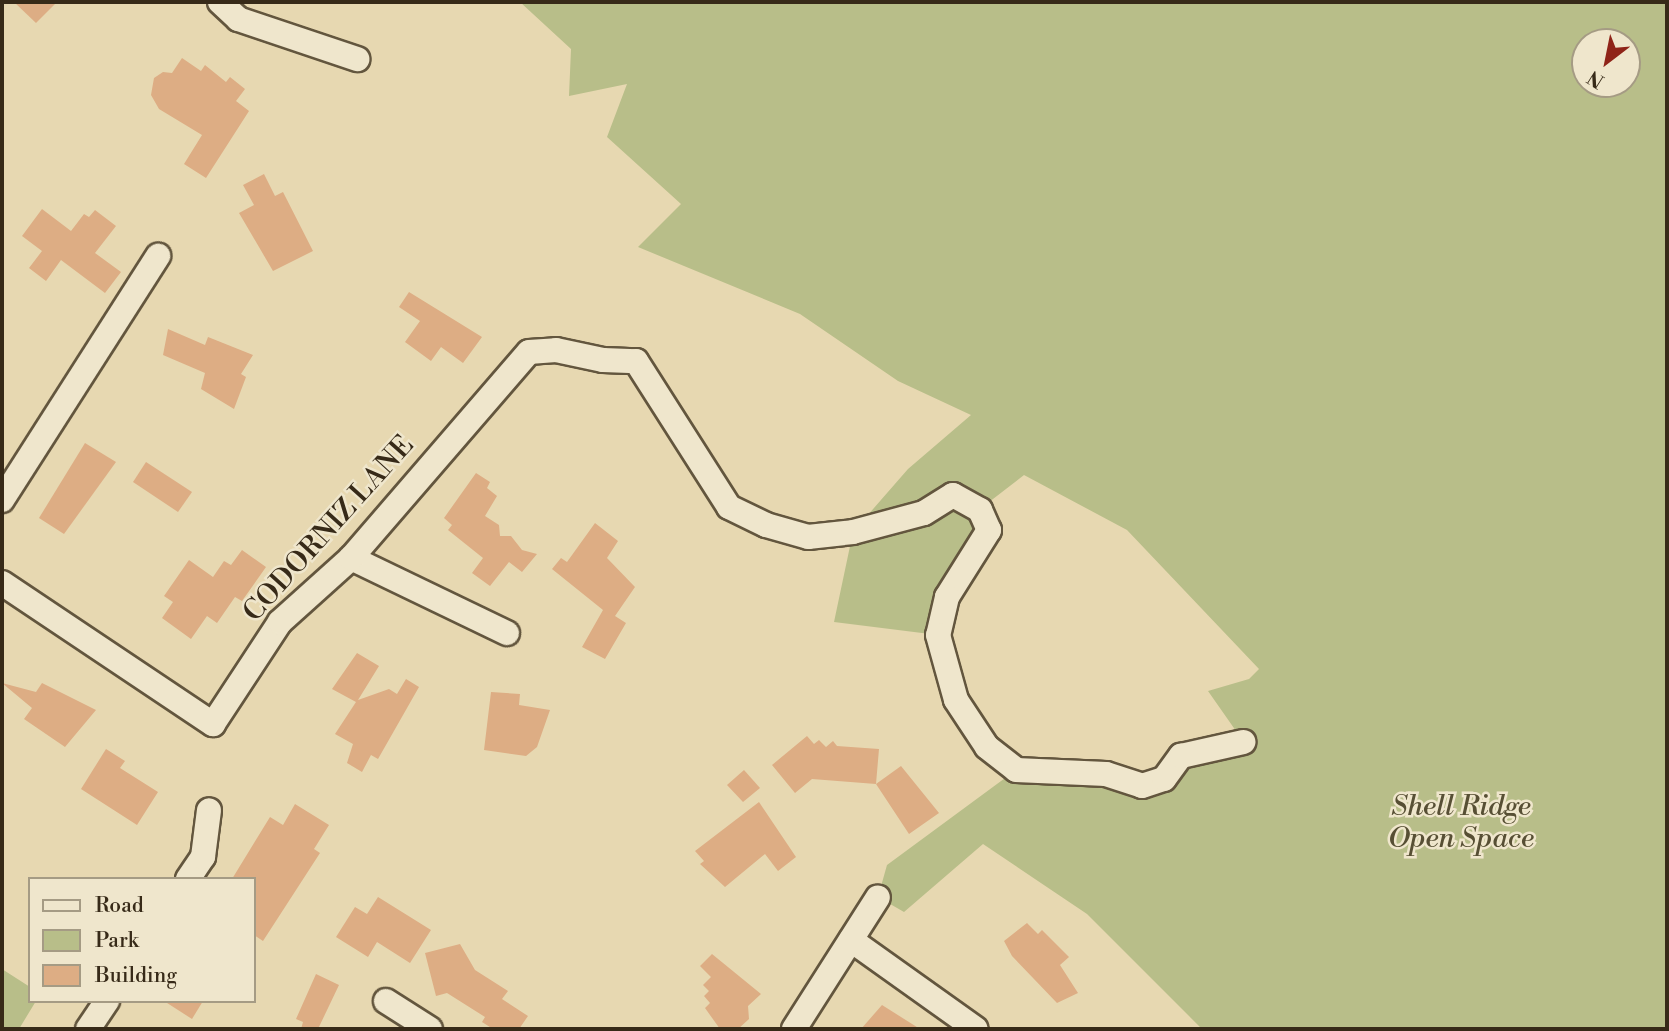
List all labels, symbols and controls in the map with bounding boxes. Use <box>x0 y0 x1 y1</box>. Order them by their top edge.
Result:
north arrow <box>1571 28 1641 98</box>
text: N <box>1583 65 1609 93</box>
street label: CODORNIZ LANE <box>237 429 421 629</box>
park label: Shell Ridge Open Space <box>1388 790 1534 856</box>
legend <box>28 877 256 1003</box>
text: Road <box>95 893 144 919</box>
text: Park <box>95 928 139 954</box>
text: Building <box>95 963 177 989</box>

